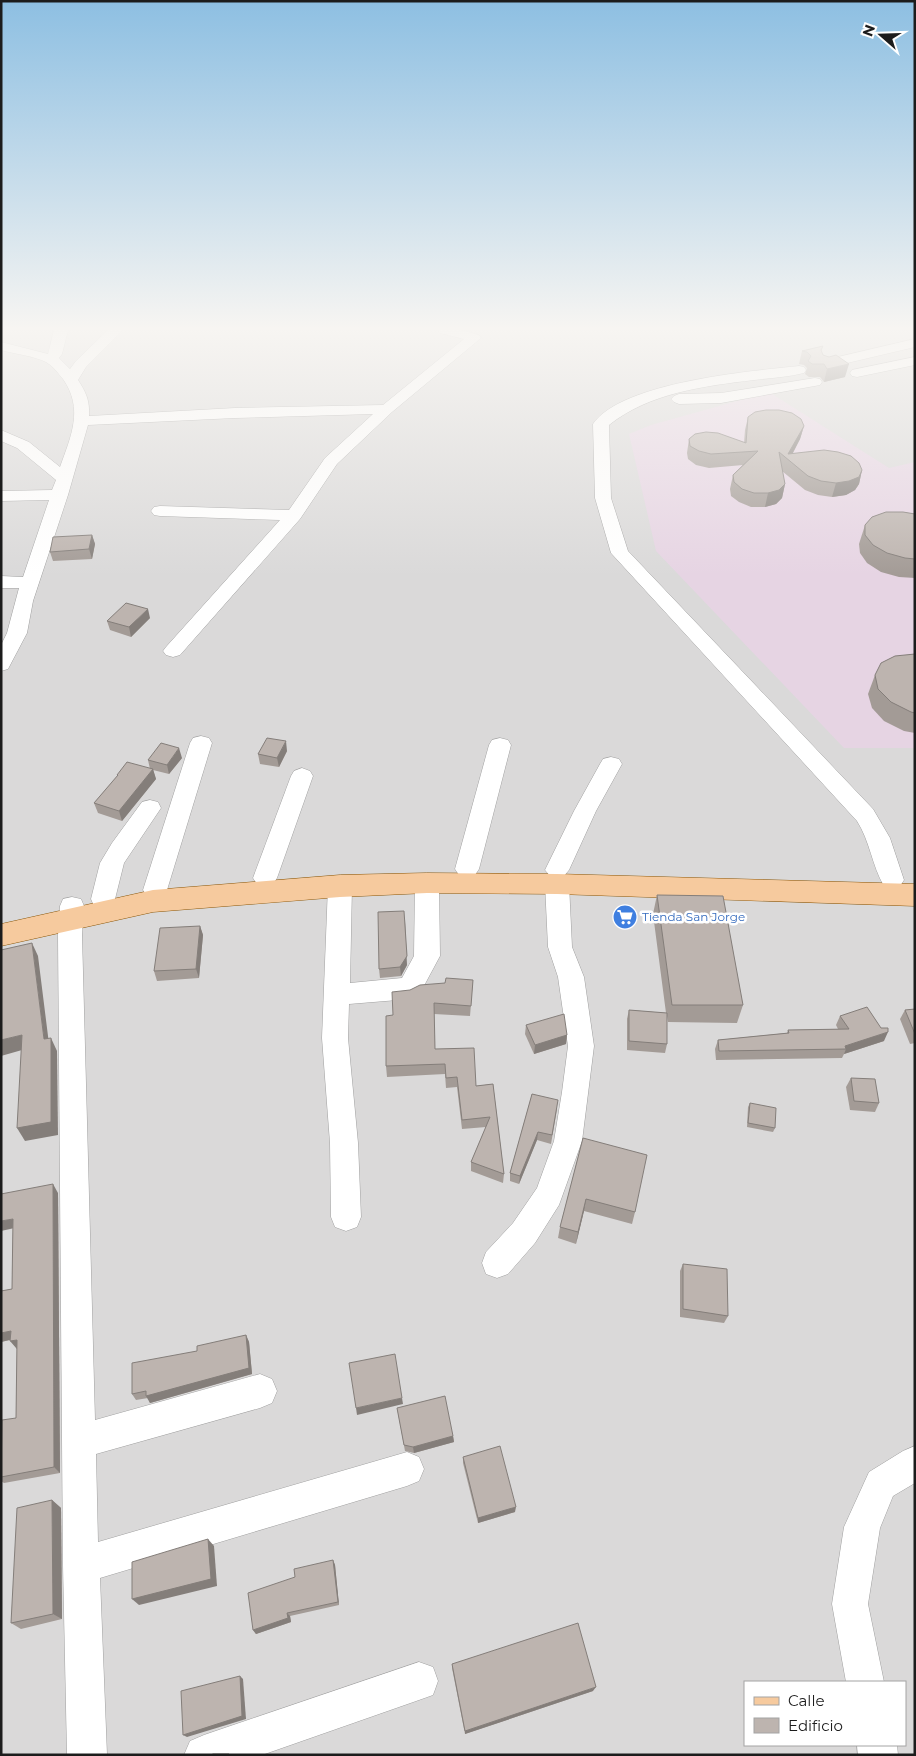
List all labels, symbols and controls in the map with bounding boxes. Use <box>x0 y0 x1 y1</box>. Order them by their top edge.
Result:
north arrow <box>856 10 906 60</box>
text: N <box>858 22 879 39</box>
supermarket icon: Tienda San Jorge <box>612 904 638 930</box>
place label: Tienda San Jorge <box>642 909 745 924</box>
legend <box>744 1681 906 1746</box>
text: Calle <box>788 1691 825 1710</box>
text: Edificio <box>788 1716 843 1735</box>

